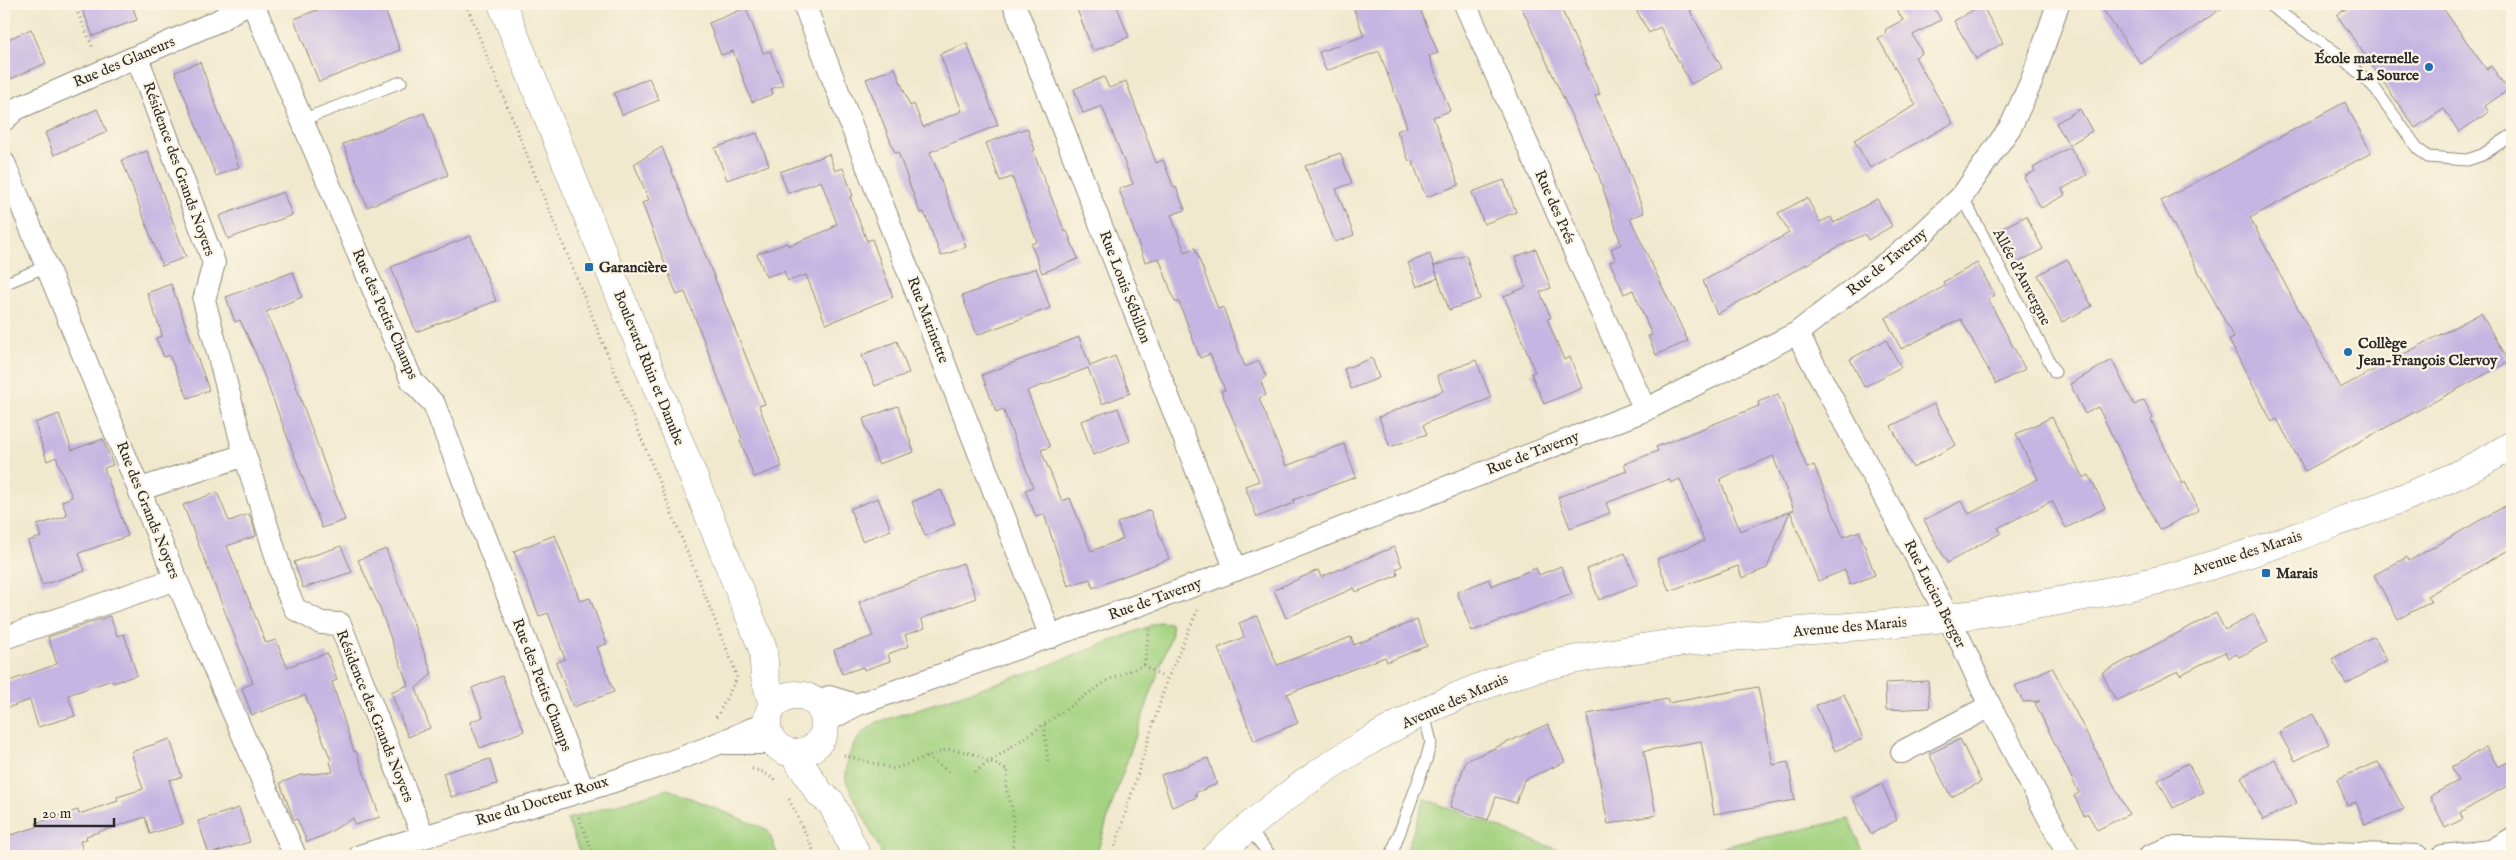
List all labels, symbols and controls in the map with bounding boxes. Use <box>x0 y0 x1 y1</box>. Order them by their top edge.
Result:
street label: Rue des Glaneurs <box>70 32 178 92</box>
place label: École maternelle La Source <box>2314 49 2419 85</box>
marker: École maternelle La Source <box>2423 61 2435 73</box>
street label: Résidence des Grands Noyers <box>139 79 219 259</box>
street label: Rue des Prés <box>1530 167 1580 247</box>
street label: Rue de Taverny <box>1843 223 1931 300</box>
street label: Allée d'Auvergne <box>1988 225 2055 329</box>
street label: Rue Louis Sébillon <box>1095 228 1155 346</box>
street label: Rue des Petits Champs <box>348 246 422 382</box>
place label: Garancière <box>599 258 667 277</box>
marker: Garancière <box>583 261 595 273</box>
street label: Rue Marinette <box>903 274 953 366</box>
street label: Boulevard Rhin et Danube <box>609 288 689 448</box>
place label: Collège Jean-François Clervoy <box>2356 334 2498 370</box>
marker: Collège Jean-François Clervoy <box>2342 346 2354 358</box>
street label: Rue de Taverny <box>1484 426 1583 479</box>
street label: Rue des Grands Noyers <box>112 439 184 581</box>
street label: Avenue des Marais <box>2190 527 2304 579</box>
street label: Rue Lucien Berger <box>1899 537 1971 652</box>
place label: Marais <box>2276 564 2318 582</box>
marker: Marais <box>2260 567 2272 579</box>
street label: Rue de Taverny <box>1106 573 1205 625</box>
street label: Avenue des Marais <box>1791 613 1908 642</box>
street label: Rue des Petits Champs <box>508 616 576 754</box>
street label: Résidence des Grands Noyers <box>332 627 418 805</box>
street label: Avenue des Marais <box>1398 669 1511 733</box>
street label: Rue du Docteur Roux <box>473 772 611 830</box>
scale bar <box>35 795 114 827</box>
text: 20 m <box>42 804 72 823</box>

